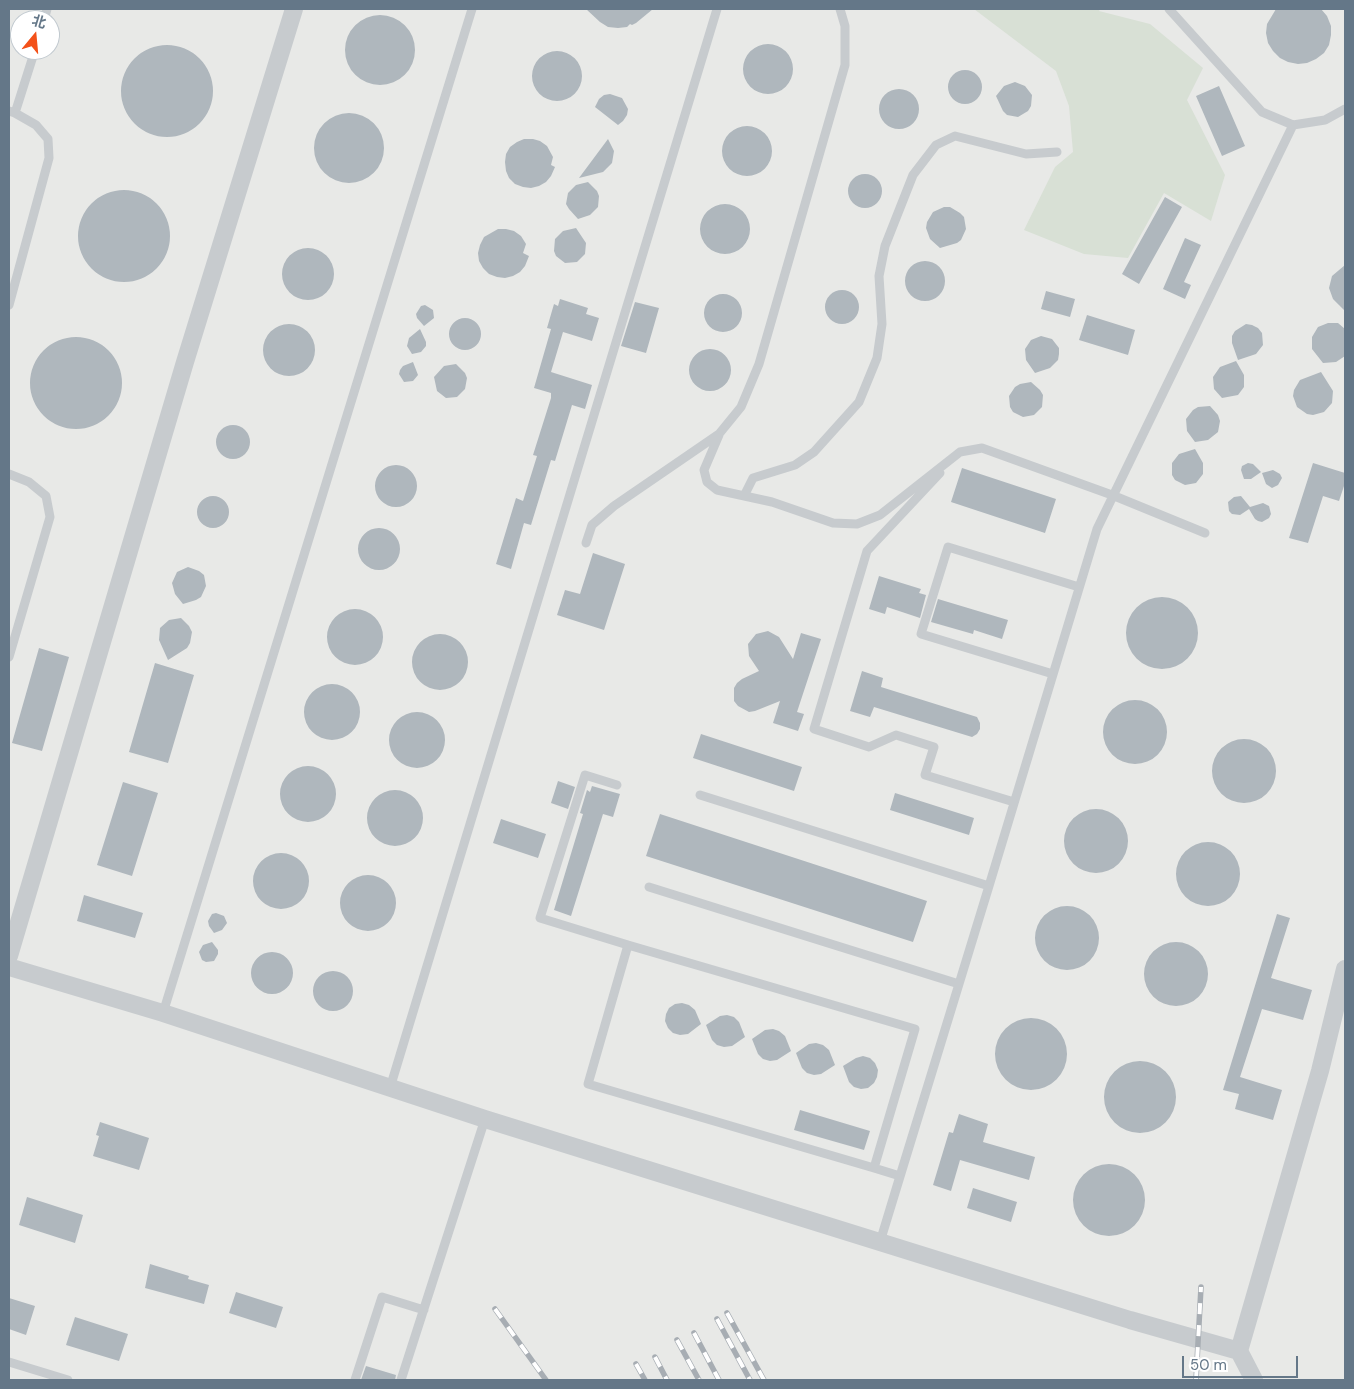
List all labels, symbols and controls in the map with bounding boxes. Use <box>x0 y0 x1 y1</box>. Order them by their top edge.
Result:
north arrow <box>10 10 60 60</box>
text: 北 <box>30 11 48 32</box>
scale bar <box>1184 1346 1300 1378</box>
text: 50 m <box>1190 1355 1227 1375</box>

